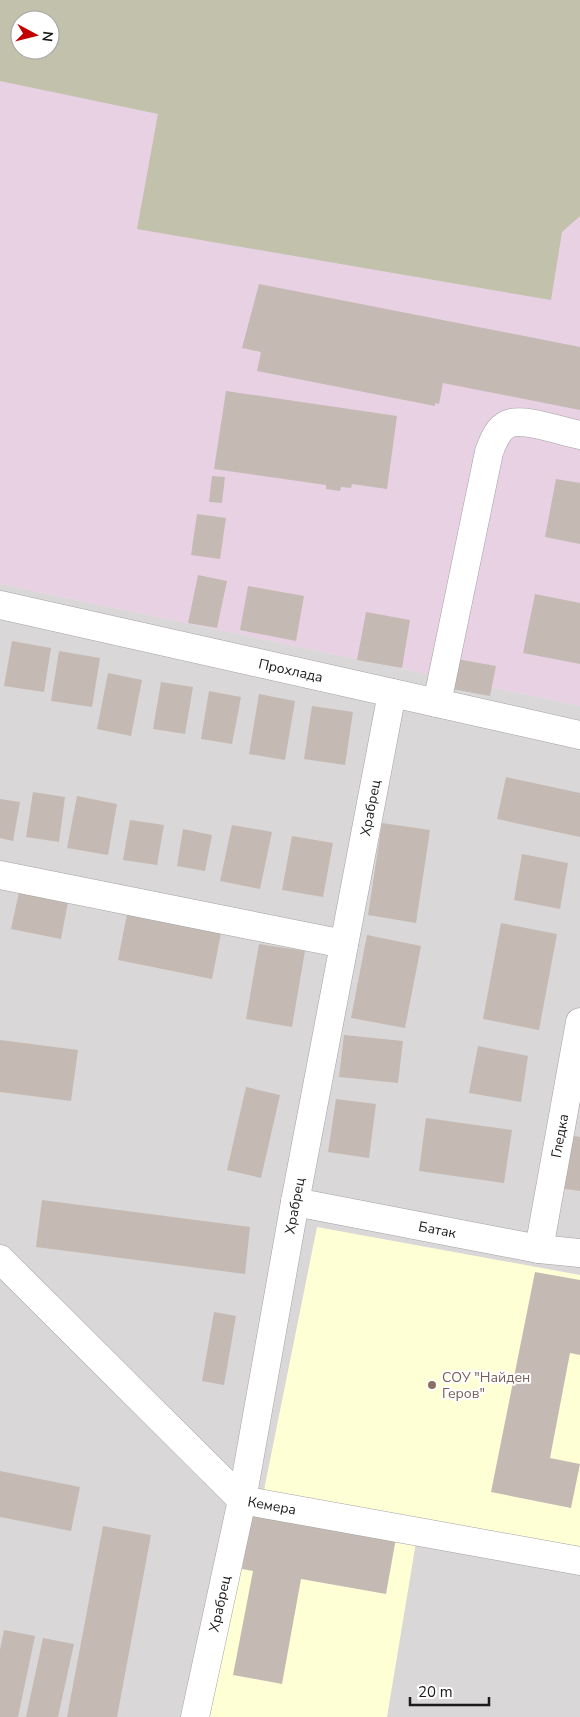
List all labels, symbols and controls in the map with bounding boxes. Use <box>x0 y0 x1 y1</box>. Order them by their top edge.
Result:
north arrow <box>10 10 60 60</box>
text: N <box>37 30 57 43</box>
street label: Прохлада <box>257 654 325 687</box>
street label: Храбрец <box>355 778 385 838</box>
street label: Гледка <box>546 1112 573 1159</box>
street label: Храбрец <box>280 1176 309 1235</box>
street label: Батак <box>417 1217 458 1242</box>
place label: СОУ "Найден Геров" <box>442 1368 530 1403</box>
marker: СОУ "Найден Геров" <box>426 1379 438 1391</box>
street label: Кемера <box>246 1492 298 1519</box>
street label: Храбрец <box>204 1574 235 1634</box>
scale bar <box>410 1674 489 1706</box>
text: 20 m <box>418 1682 453 1702</box>

